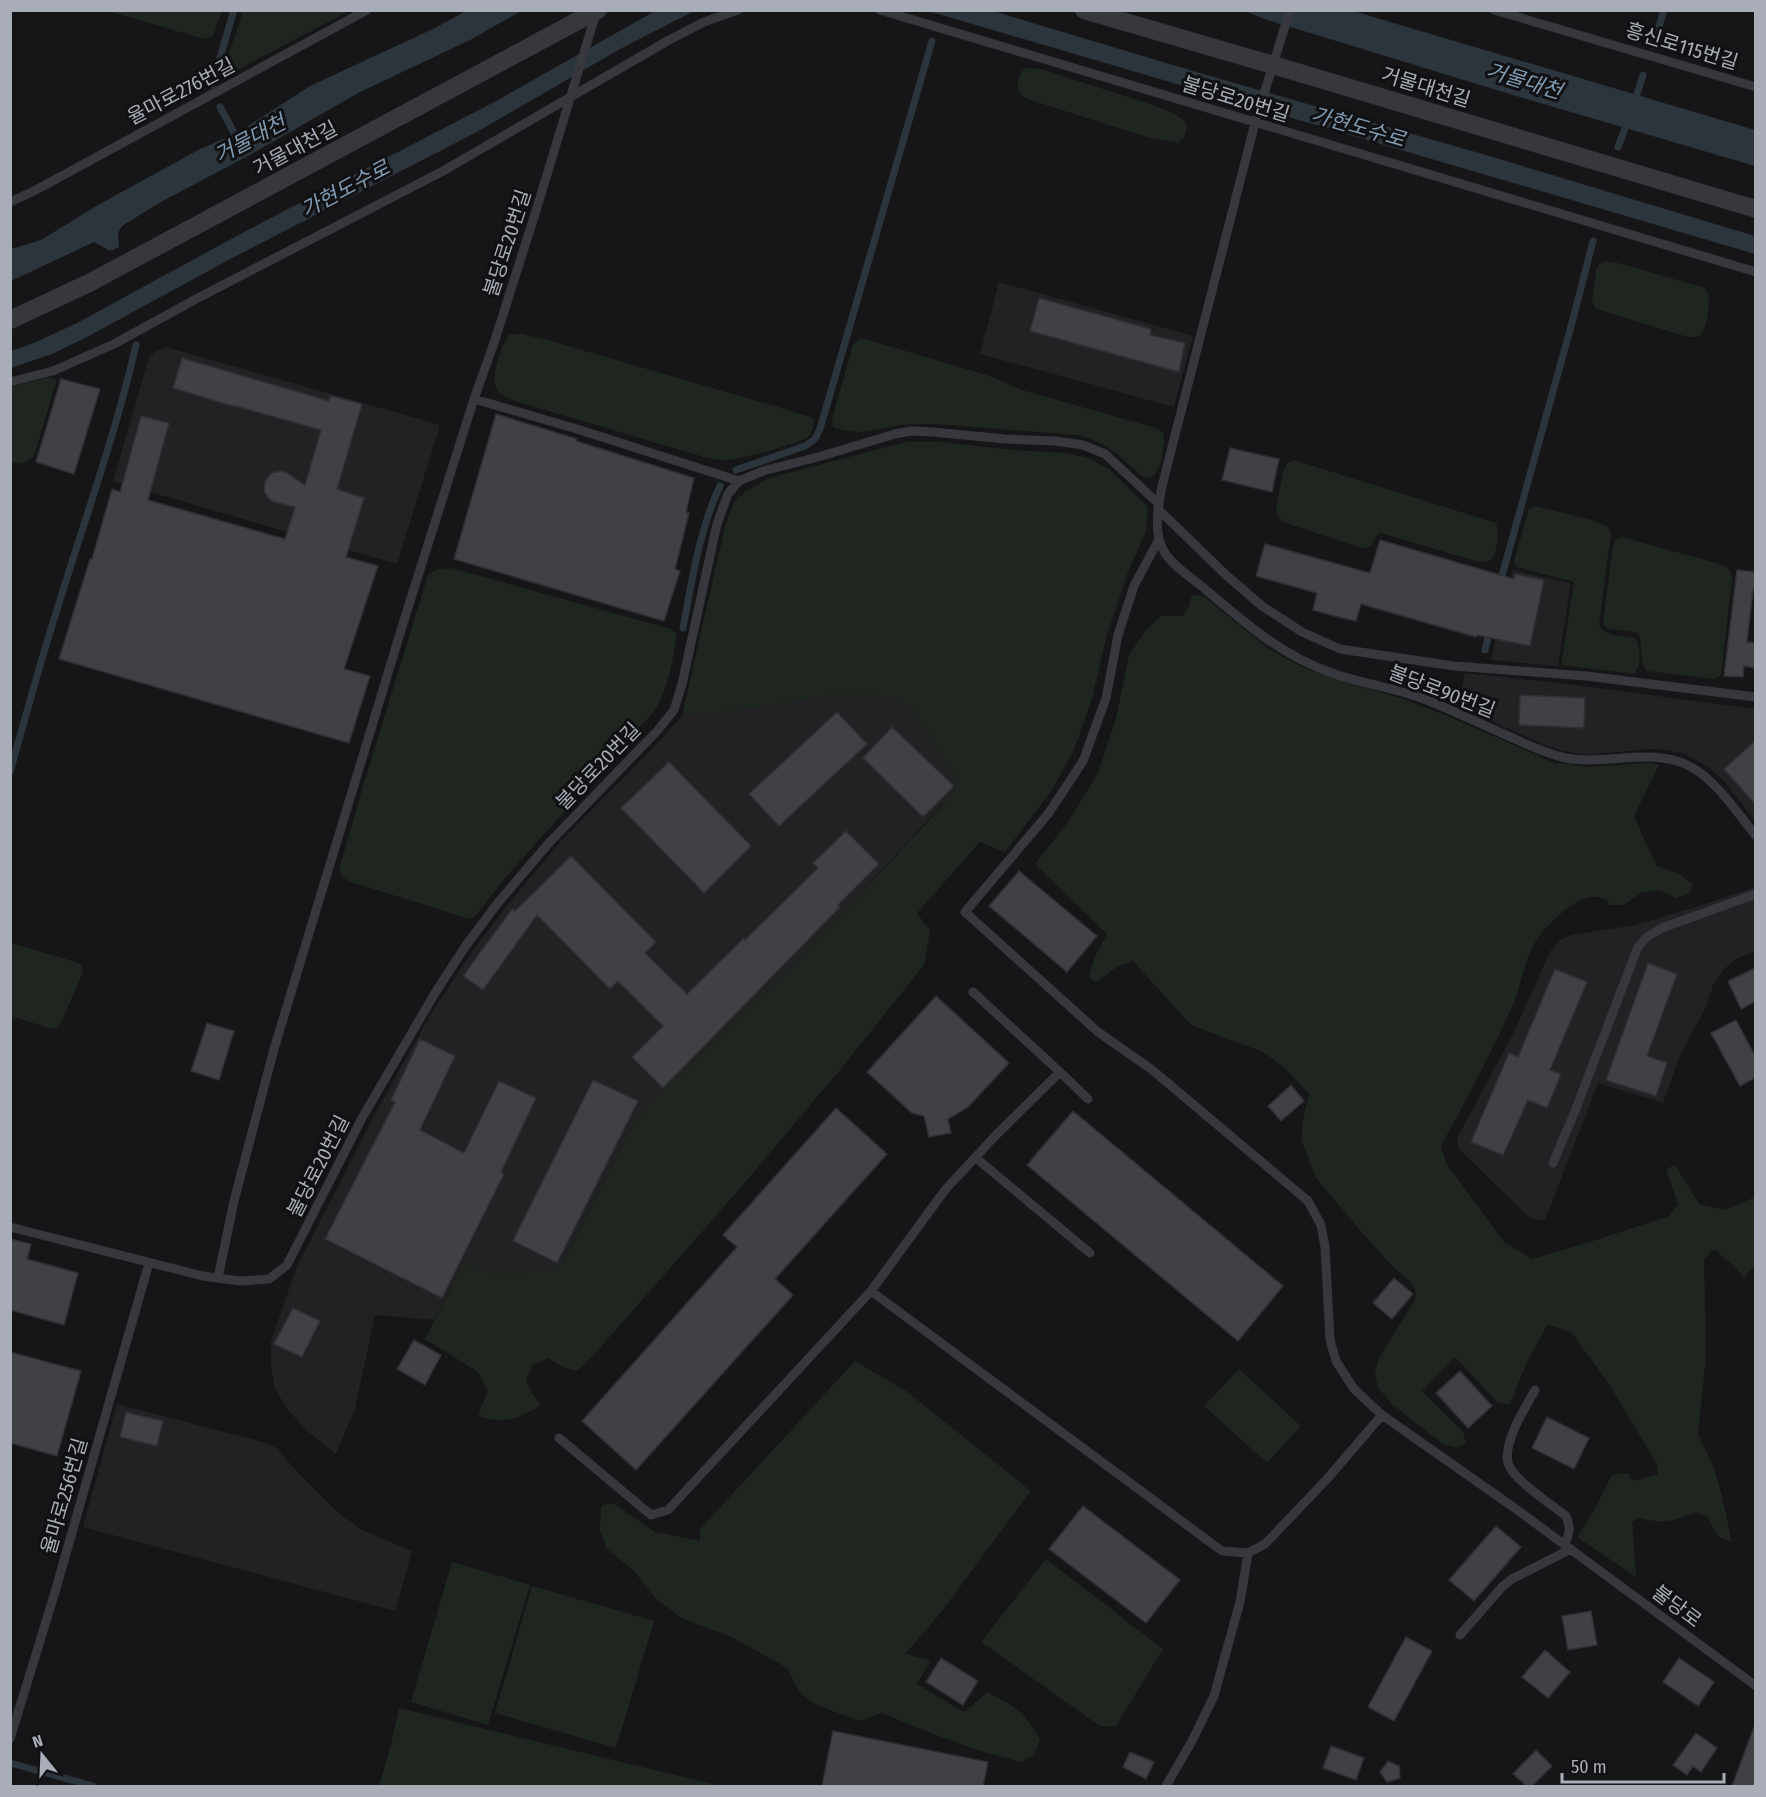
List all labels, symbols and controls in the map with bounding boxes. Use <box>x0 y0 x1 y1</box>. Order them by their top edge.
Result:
street label: 흥신로115번길 <box>1623 17 1741 75</box>
street label: 율마로276번길 <box>123 53 239 129</box>
water label: 거물대천 <box>1483 57 1567 106</box>
street label: 거물대천길 <box>1379 62 1473 112</box>
street label: 불당로20번길 <box>1179 71 1293 127</box>
water label: 가현도수로 <box>1308 101 1410 153</box>
water label: 거물대천 <box>210 108 293 169</box>
street label: 거물대천길 <box>249 116 341 180</box>
water label: 가현도수로 <box>296 154 395 223</box>
street label: 불당로20번길 <box>478 186 536 300</box>
street label: 불당로90번길 <box>1385 660 1499 722</box>
street label: 불당로20번길 <box>551 718 645 814</box>
street label: 불당로20번길 <box>282 1111 354 1221</box>
street label: 율마로256번길 <box>36 1435 92 1557</box>
street label: 불당로 <box>1648 1580 1706 1632</box>
north arrow <box>12 1725 72 1785</box>
text: N <box>30 1731 45 1752</box>
scale bar <box>1562 1746 1724 1784</box>
text: 50 m <box>1571 1756 1607 1778</box>

